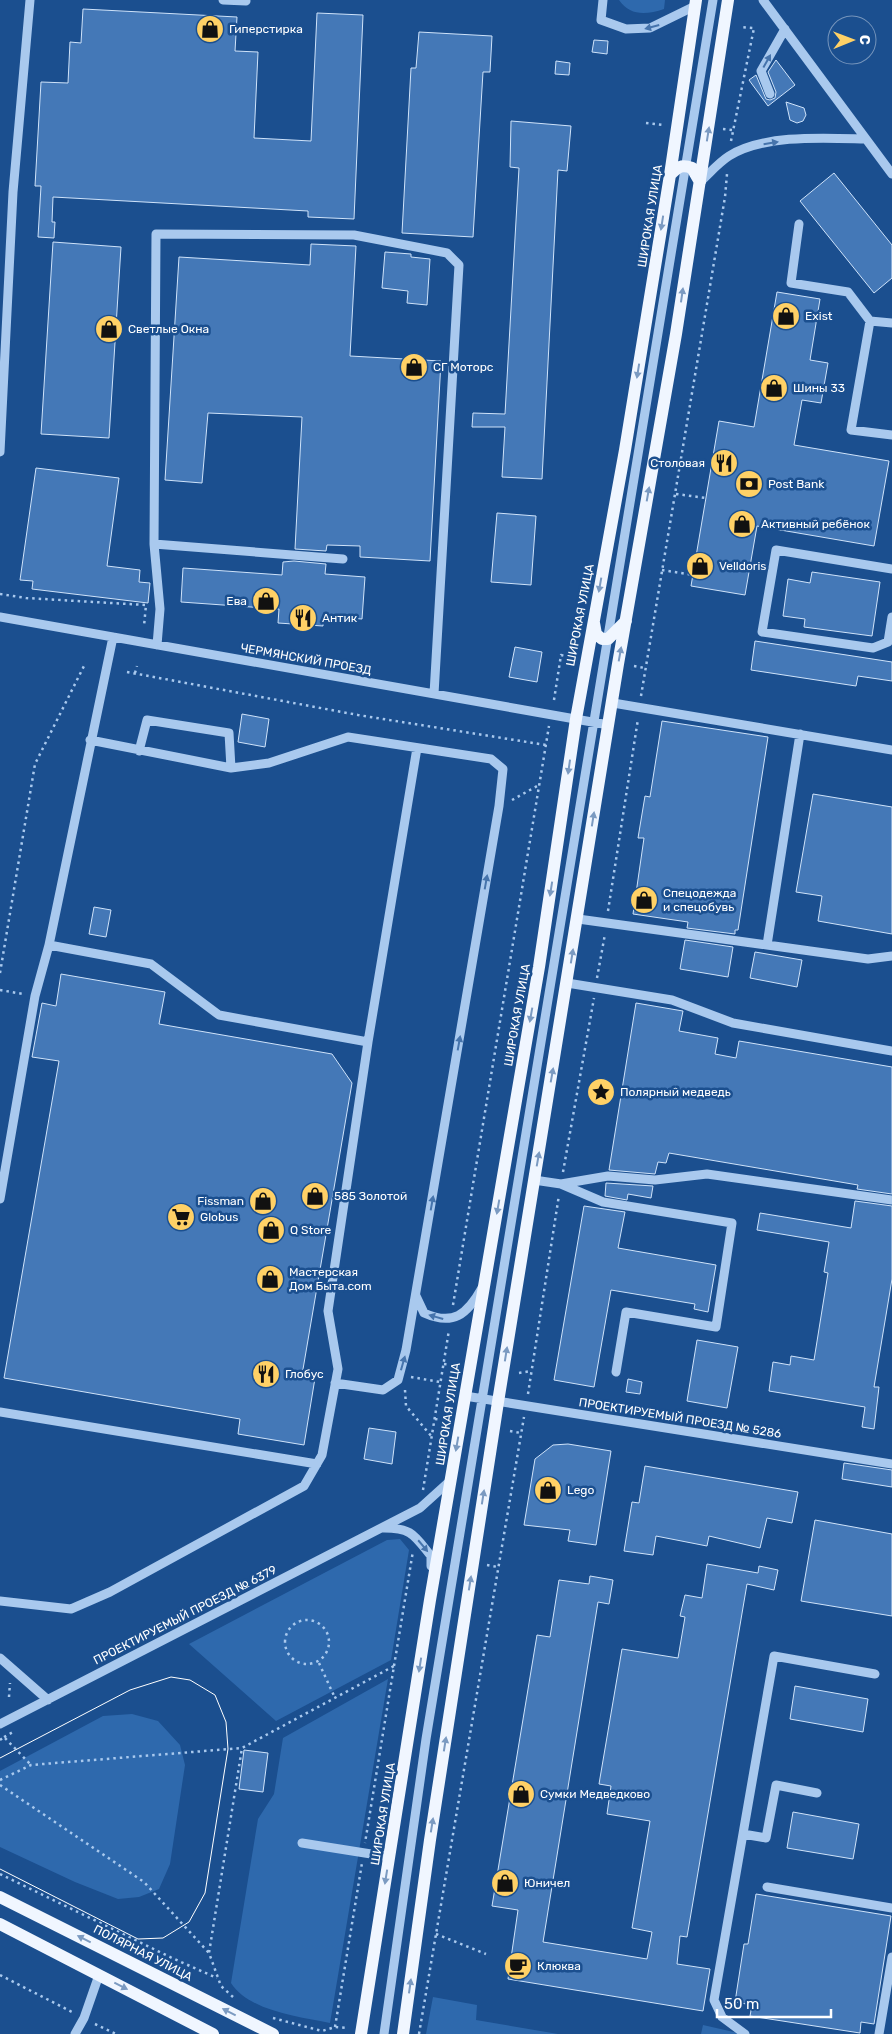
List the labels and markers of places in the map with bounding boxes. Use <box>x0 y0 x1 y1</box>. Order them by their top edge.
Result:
shop icon: Гиперстирка <box>195 14 225 44</box>
place label: Гиперстирка <box>229 22 303 36</box>
shop icon: Exist <box>771 301 801 331</box>
place label: Exist <box>805 309 833 323</box>
shop icon: Светлые Окна <box>94 314 124 344</box>
place label: Светлые Окна <box>128 322 209 336</box>
shop icon: СГ Моторс <box>399 352 429 382</box>
place label: СГ Моторс <box>433 360 494 374</box>
shop icon: Шины 33 <box>759 373 789 403</box>
place label: Шины 33 <box>793 381 845 395</box>
restaurant icon: Столовая <box>709 448 739 478</box>
place label: Столовая <box>650 456 705 470</box>
bank icon: Post Bank <box>734 469 764 499</box>
place label: Post Bank <box>768 477 825 491</box>
shop icon: Активный ребёнок <box>727 509 757 539</box>
place label: Активный ребёнок <box>761 517 870 531</box>
shop icon: Velldoris <box>685 551 715 581</box>
place label: Velldoris <box>719 559 766 573</box>
shop icon: Ева <box>251 586 281 616</box>
place label: Ева <box>226 594 247 608</box>
restaurant icon: Антик <box>288 603 318 633</box>
place label: Антик <box>322 611 358 625</box>
shop icon: Спецодежда и спецобувь <box>629 885 659 915</box>
place label: Спецодежда и спецобувь <box>663 886 736 914</box>
place icon: Полярный медведь <box>586 1077 616 1107</box>
place label: Полярный медведь <box>620 1085 731 1099</box>
shop icon: 585 Золотой <box>300 1181 330 1211</box>
shop icon: Fissman <box>248 1186 278 1216</box>
place label: 585 Золотой <box>334 1189 407 1203</box>
place label: Fissman <box>197 1194 244 1208</box>
supermarket icon: Globus <box>166 1202 196 1232</box>
place label: Globus <box>200 1210 238 1224</box>
shop icon: Q Store <box>256 1215 286 1245</box>
place label: Q Store <box>290 1223 332 1237</box>
shop icon: Мастерская Дом Быта.com <box>255 1264 285 1294</box>
place label: Мастерская Дом Быта.com <box>289 1265 372 1293</box>
restaurant icon: Глобус <box>251 1359 281 1389</box>
place label: Глобус <box>285 1367 324 1381</box>
shop icon: Lego <box>533 1475 563 1505</box>
place label: Lego <box>567 1483 595 1497</box>
shop icon: Сумки Медведково <box>506 1779 536 1809</box>
place label: Сумки Медведково <box>540 1787 650 1801</box>
shop icon: Юничел <box>490 1868 520 1898</box>
place label: Юничел <box>524 1876 570 1890</box>
cafe icon: Клюква <box>503 1951 533 1981</box>
place label: Клюква <box>537 1959 581 1973</box>

